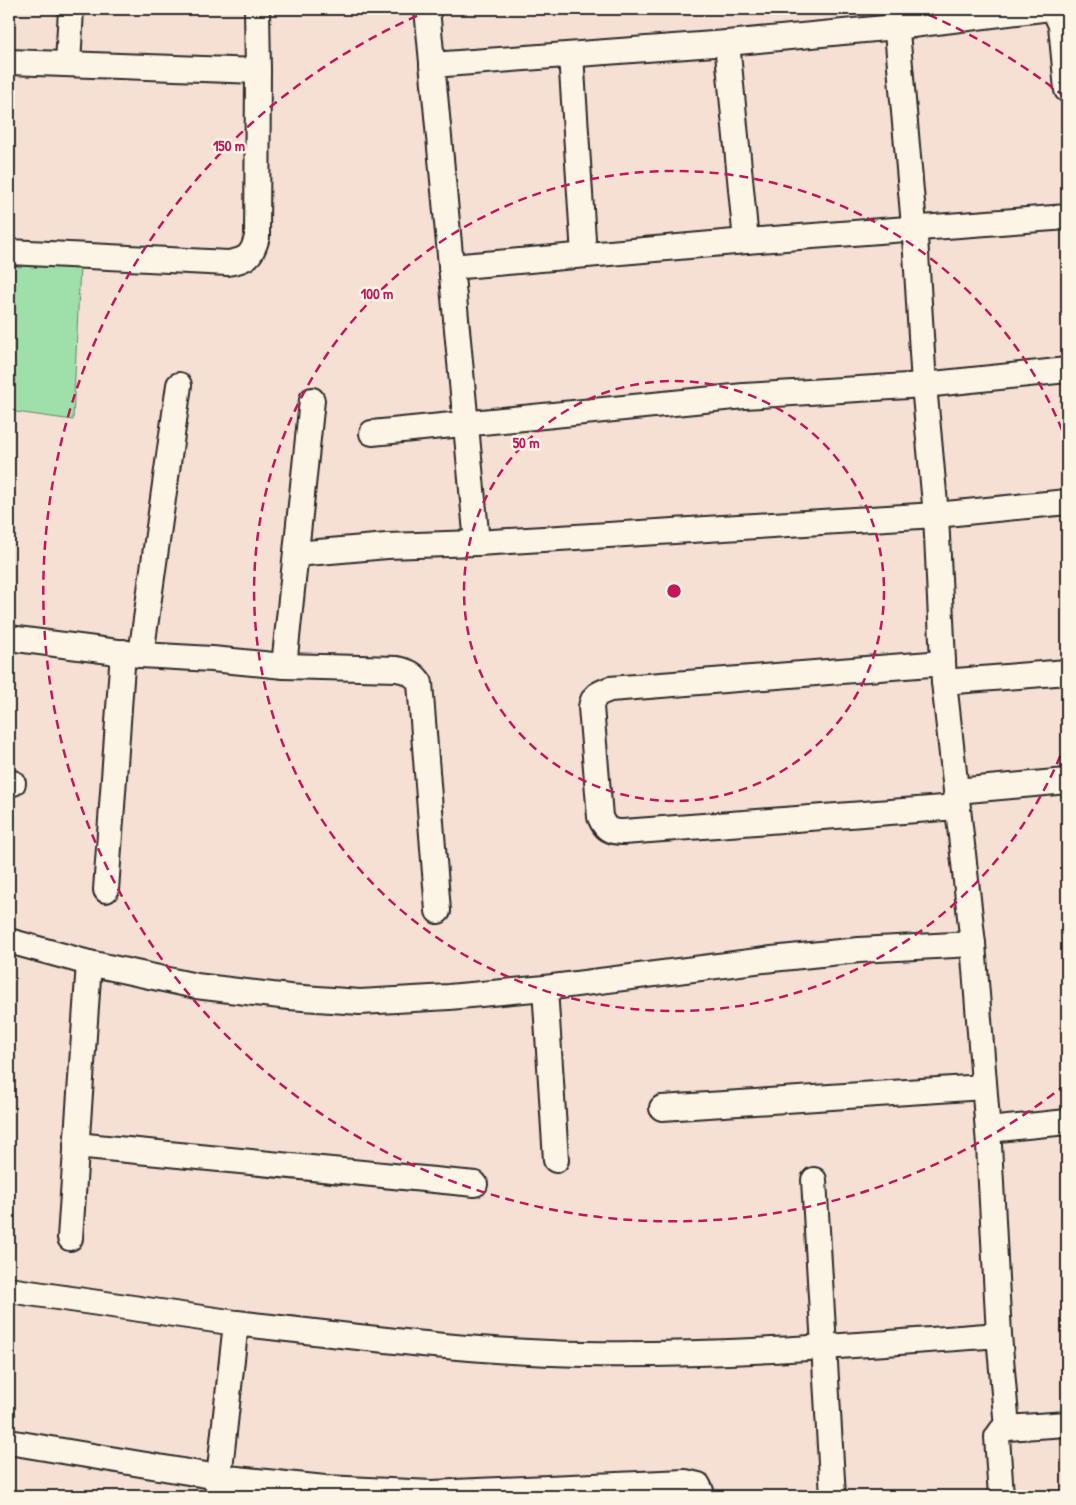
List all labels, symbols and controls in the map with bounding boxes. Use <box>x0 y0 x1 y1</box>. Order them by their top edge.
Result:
text: 150 m <box>213 135 245 156</box>
text: 100 m <box>361 283 393 304</box>
text: 50 m <box>513 432 539 453</box>
centre of rings <box>665 582 683 600</box>

